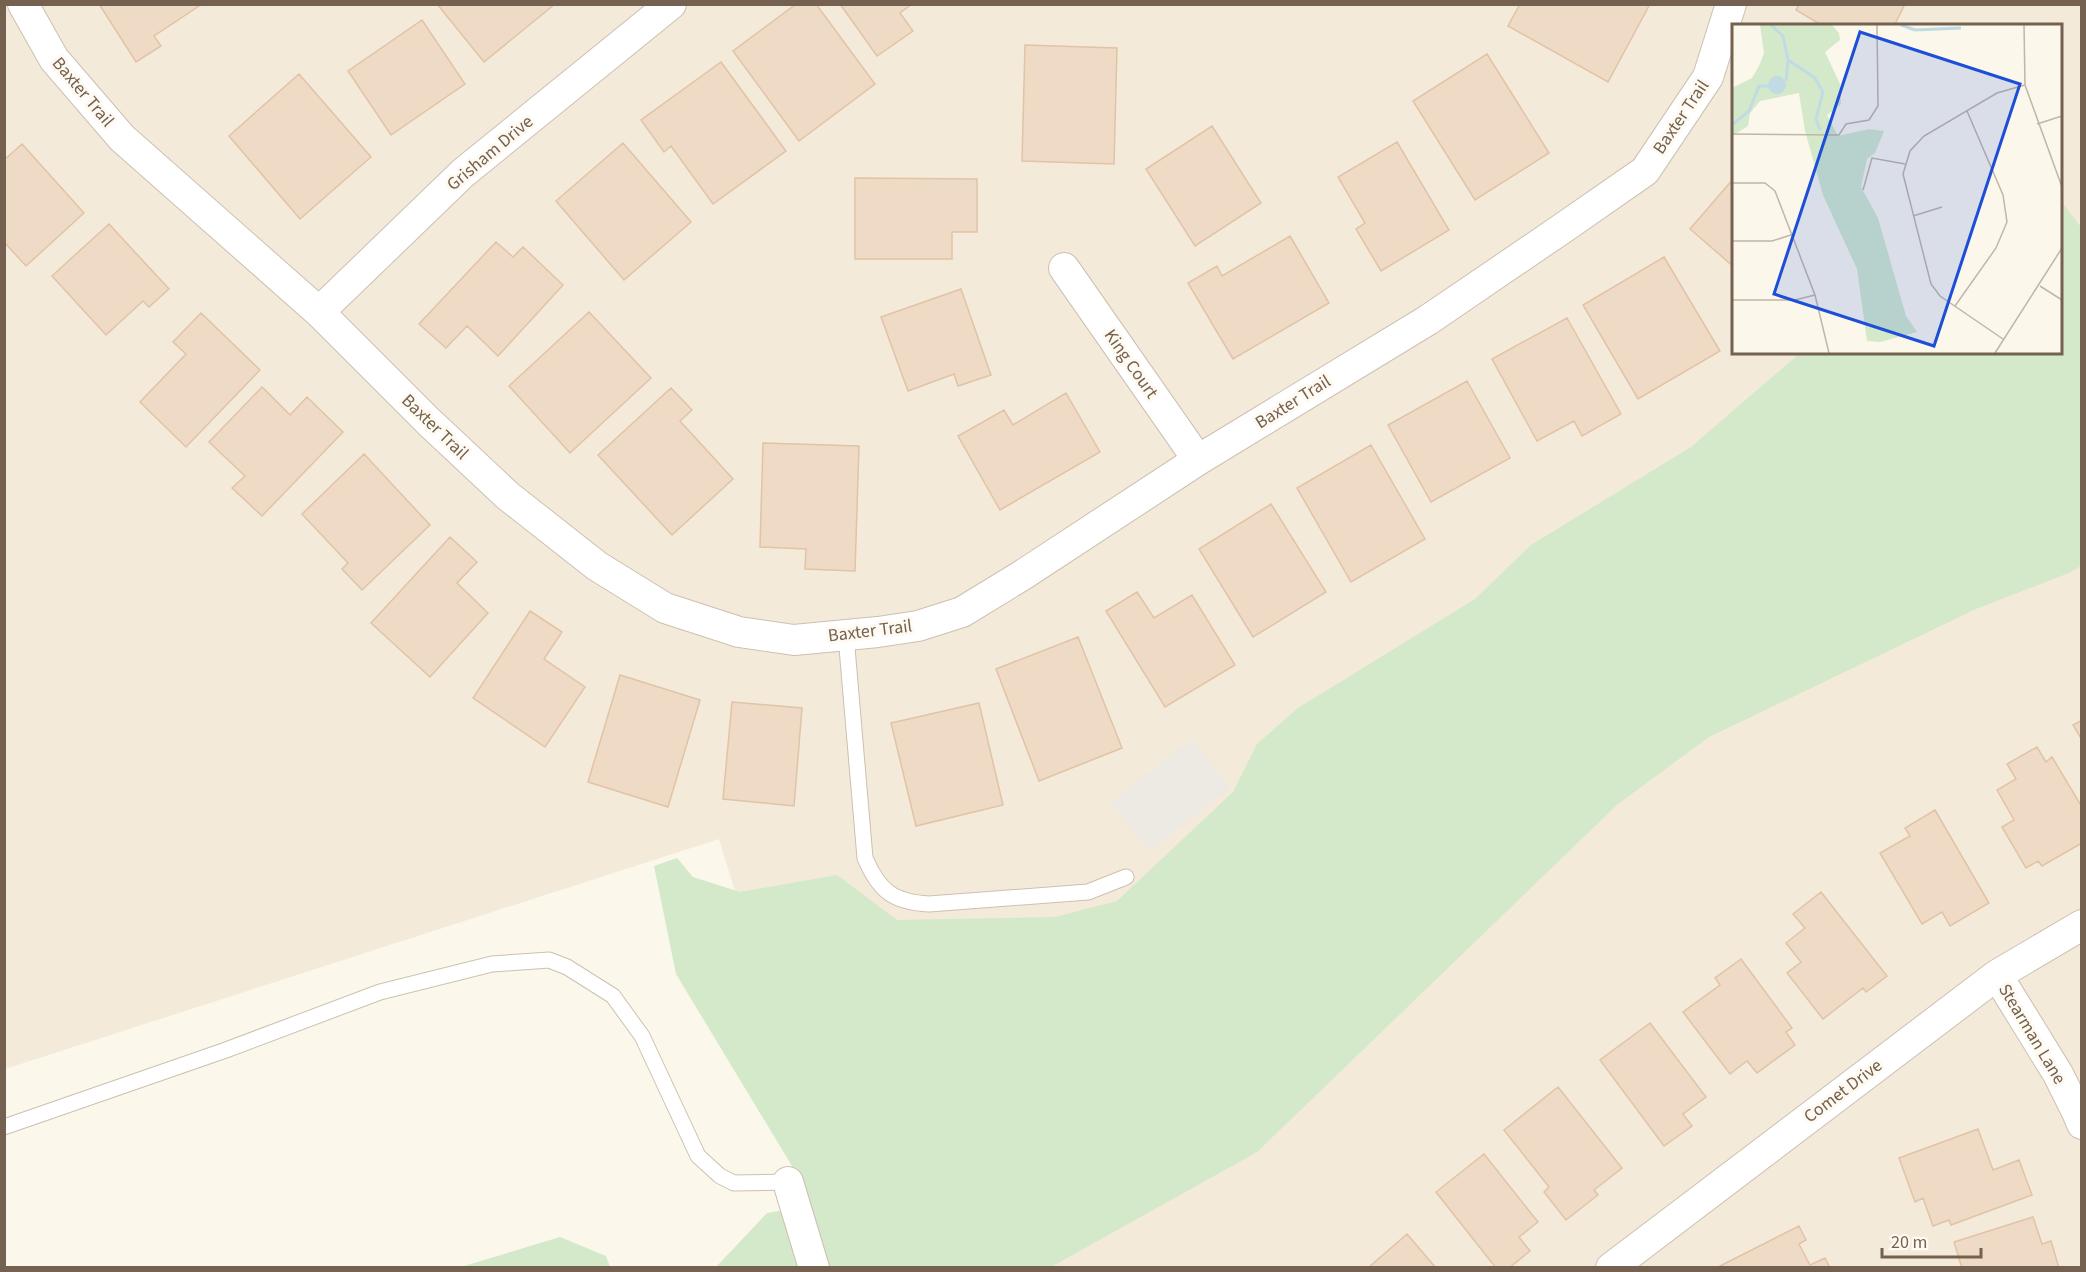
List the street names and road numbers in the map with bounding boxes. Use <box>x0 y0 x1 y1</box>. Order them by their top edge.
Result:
street label: Baxter Trail <box>46 52 120 132</box>
street label: Baxter Trail <box>1647 75 1715 159</box>
street label: Grisham Drive <box>441 109 539 197</box>
street label: King Court <box>1098 324 1164 404</box>
street label: Baxter Trail <box>1251 369 1335 435</box>
street label: Baxter Trail <box>396 389 474 465</box>
street label: Baxter Trail <box>826 613 914 649</box>
street label: Stearman Lane <box>1992 979 2072 1089</box>
street label: Comet Drive <box>1799 1053 1887 1129</box>

